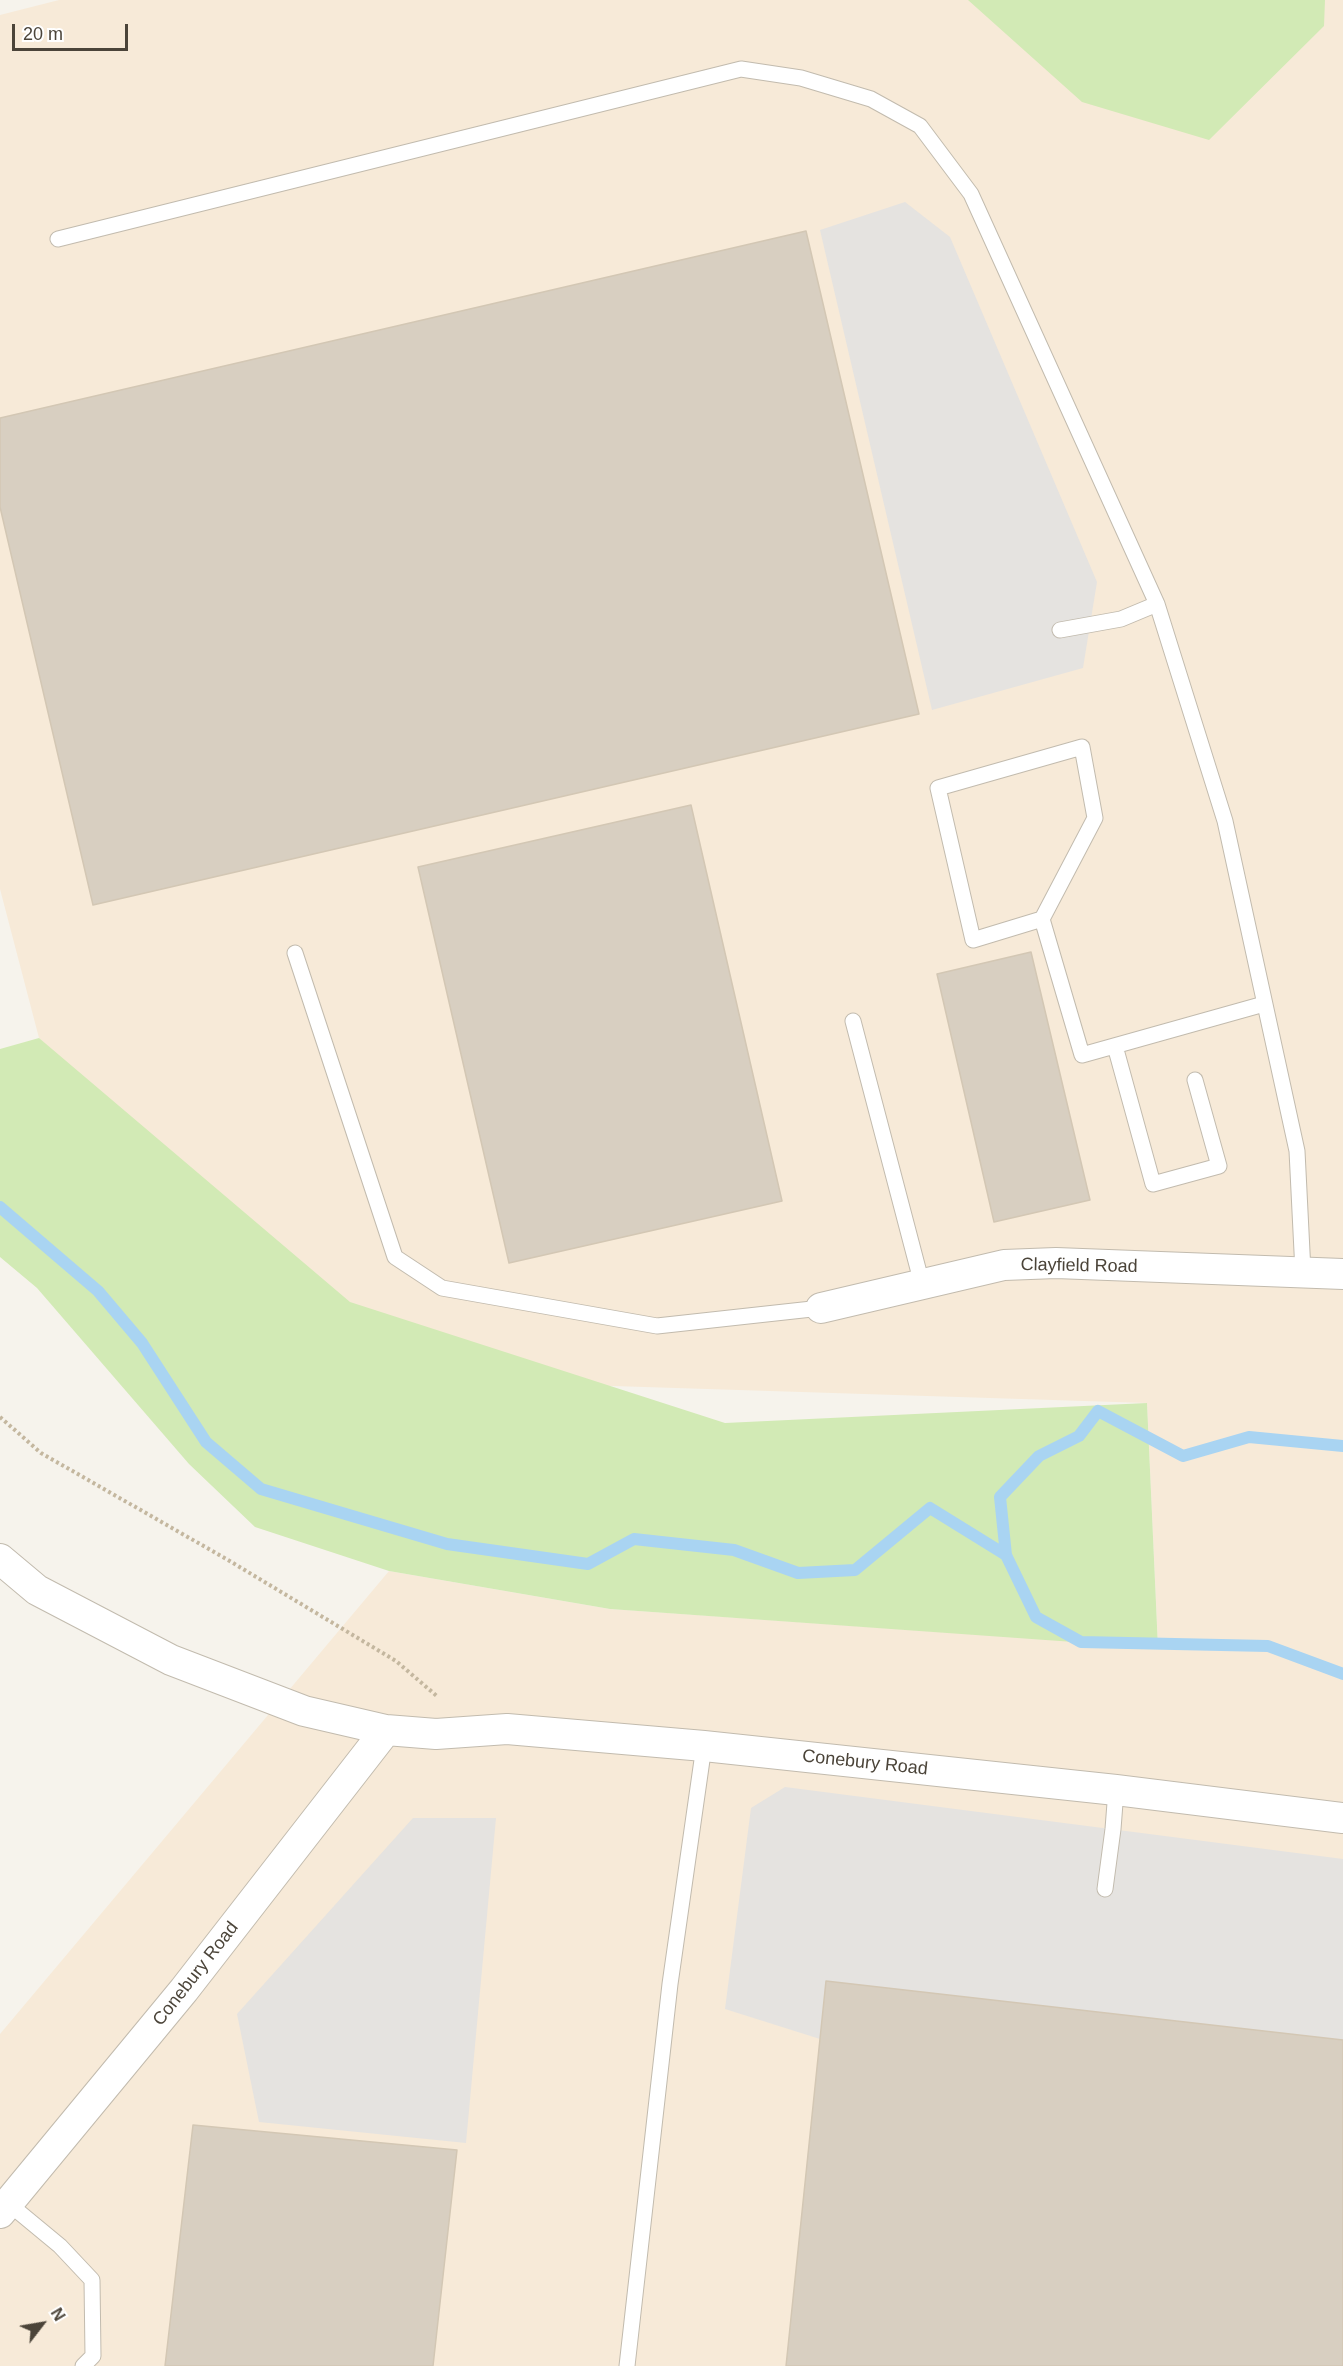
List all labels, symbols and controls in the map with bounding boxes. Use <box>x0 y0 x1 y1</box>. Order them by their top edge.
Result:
scale bar <box>15 12 130 50</box>
text: 20 m <box>23 24 63 44</box>
street label: Clayfield Road <box>1020 1254 1138 1278</box>
street label: Conebury Road <box>801 1746 929 1780</box>
street label: Conebury Road <box>149 1918 243 2030</box>
north arrow <box>12 2294 72 2354</box>
text: N <box>48 2305 68 2324</box>

